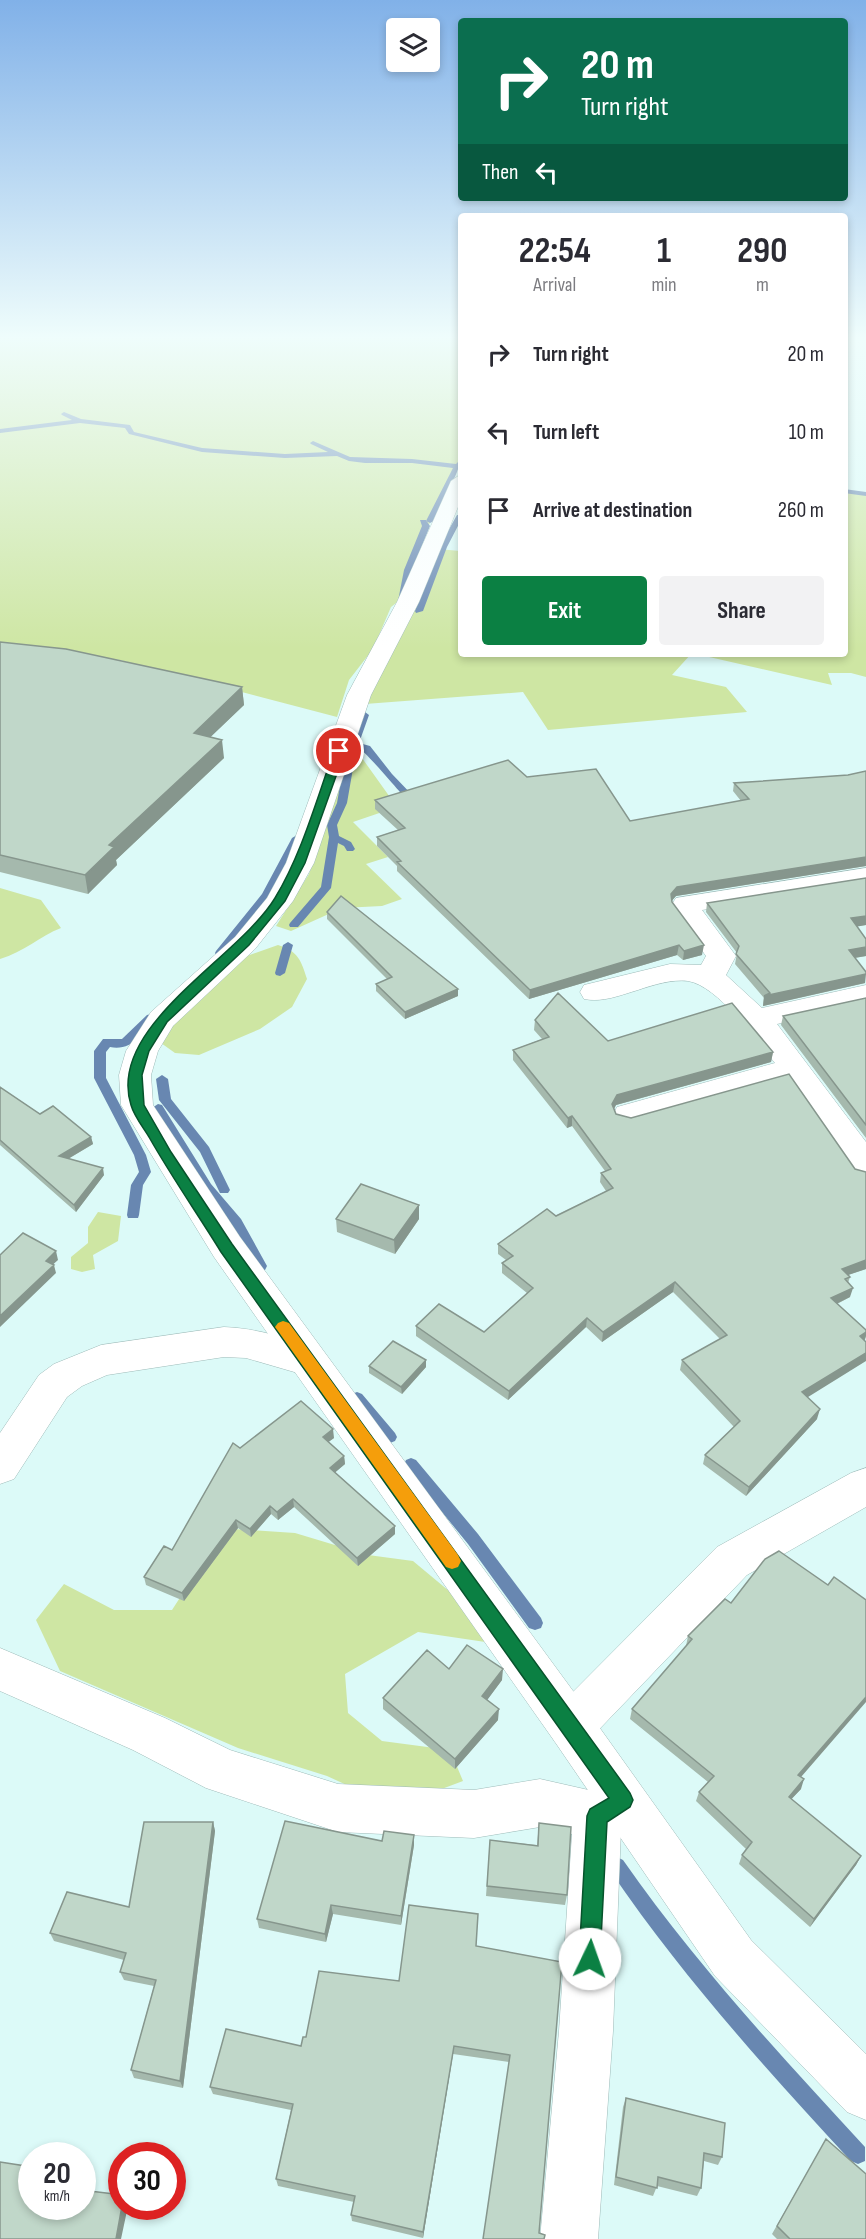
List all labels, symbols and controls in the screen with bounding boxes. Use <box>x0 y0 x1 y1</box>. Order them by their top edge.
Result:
map controls <box>386 18 440 72</box>
button: layers <box>386 18 440 72</box>
text: 20 m <box>581 40 654 91</box>
icon: right <box>482 42 560 120</box>
text: Turn right <box>581 91 668 123</box>
icon: left <box>530 156 563 189</box>
text: Then <box>482 159 518 186</box>
text: 22:54 <box>519 230 591 273</box>
text: 1 <box>657 230 671 273</box>
text: 290 <box>737 230 787 273</box>
text: Arrival <box>533 273 576 297</box>
text: min <box>652 273 677 297</box>
text: m <box>756 273 769 297</box>
icon: right <box>482 338 515 371</box>
text: Turn right <box>533 341 609 368</box>
text: 20 m <box>788 341 824 368</box>
icon: left <box>482 416 515 449</box>
text: Turn left <box>533 419 599 446</box>
text: 10 m <box>789 419 824 446</box>
icon: arrive <box>482 494 515 527</box>
text: Arrive at destination <box>533 497 692 524</box>
text: 260 m <box>778 497 824 524</box>
button: Exit <box>482 576 647 645</box>
button: Share <box>659 576 824 645</box>
pin <box>313 725 364 776</box>
icon: arrive <box>322 734 355 767</box>
position arrow <box>558 1927 622 1991</box>
speed limit sign: 30 <box>108 2142 186 2220</box>
text: 20 <box>43 2156 71 2192</box>
text: km/h <box>44 2187 70 2206</box>

